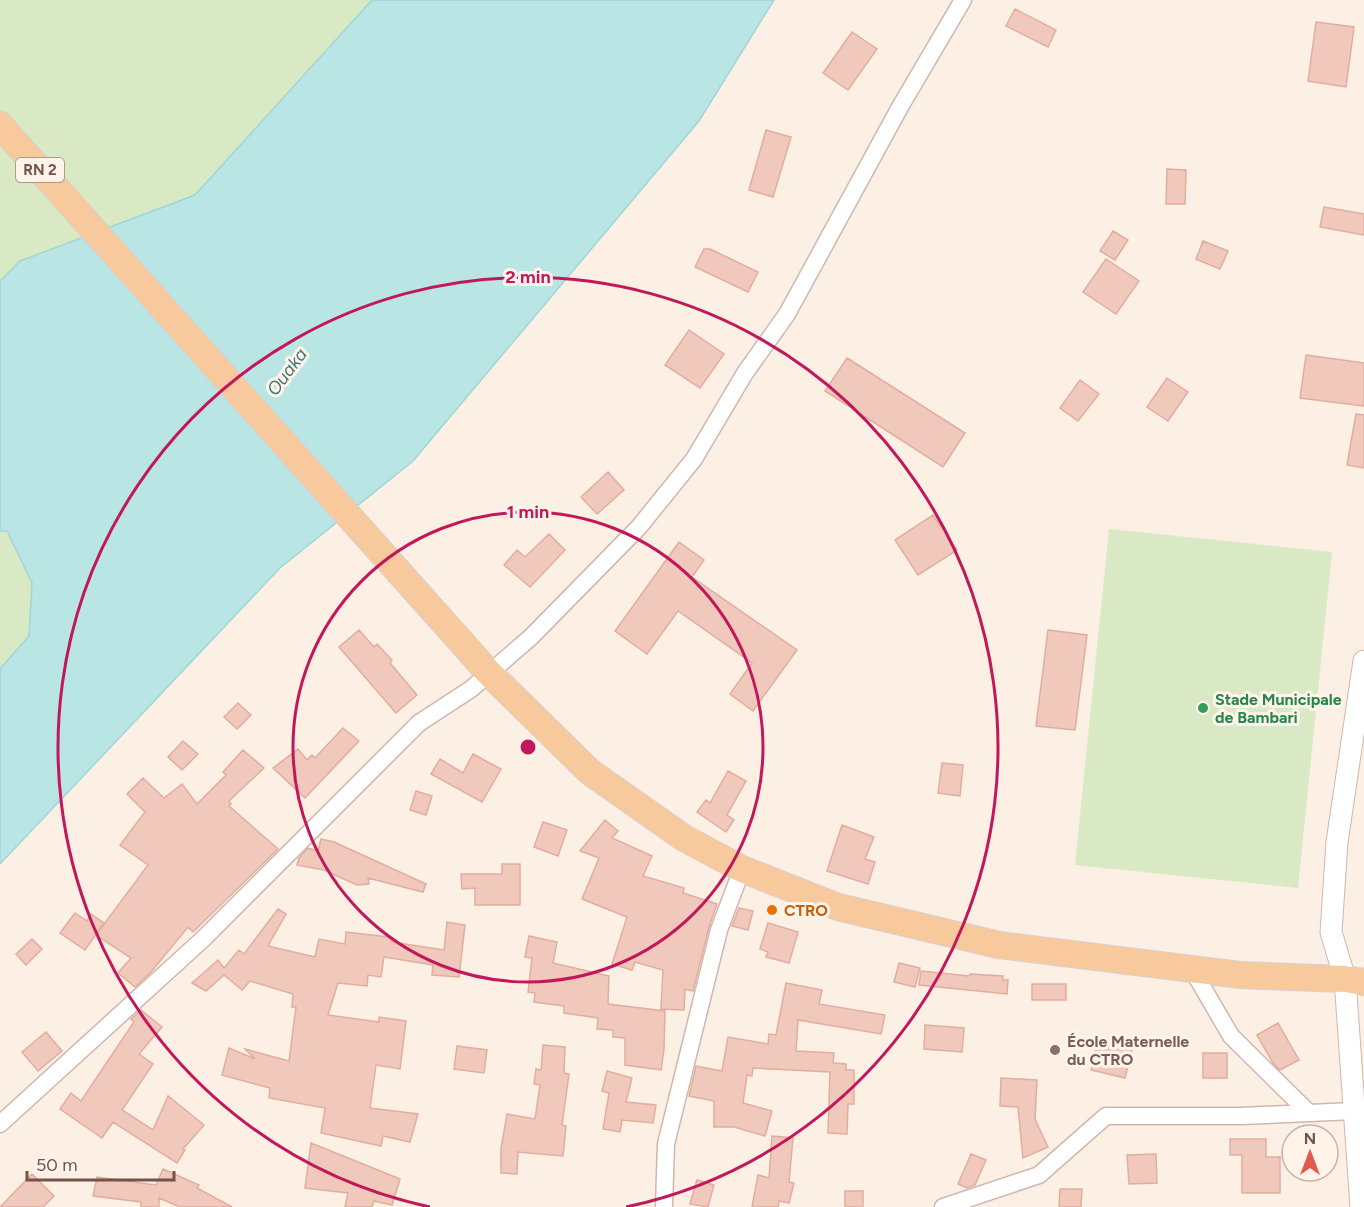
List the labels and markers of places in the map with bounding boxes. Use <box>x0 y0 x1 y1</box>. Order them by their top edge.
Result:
place label: Stade Municipale de Bambari <box>1215 690 1342 727</box>
marker: Stade Municipale de Bambari <box>1196 701 1210 715</box>
centre of rings <box>518 737 538 757</box>
place label: CTRO <box>784 901 828 920</box>
marker: CTRO <box>765 903 779 917</box>
place label: École Maternelle du CTRO <box>1067 1032 1189 1069</box>
marker: École Maternelle du CTRO <box>1048 1043 1062 1057</box>

